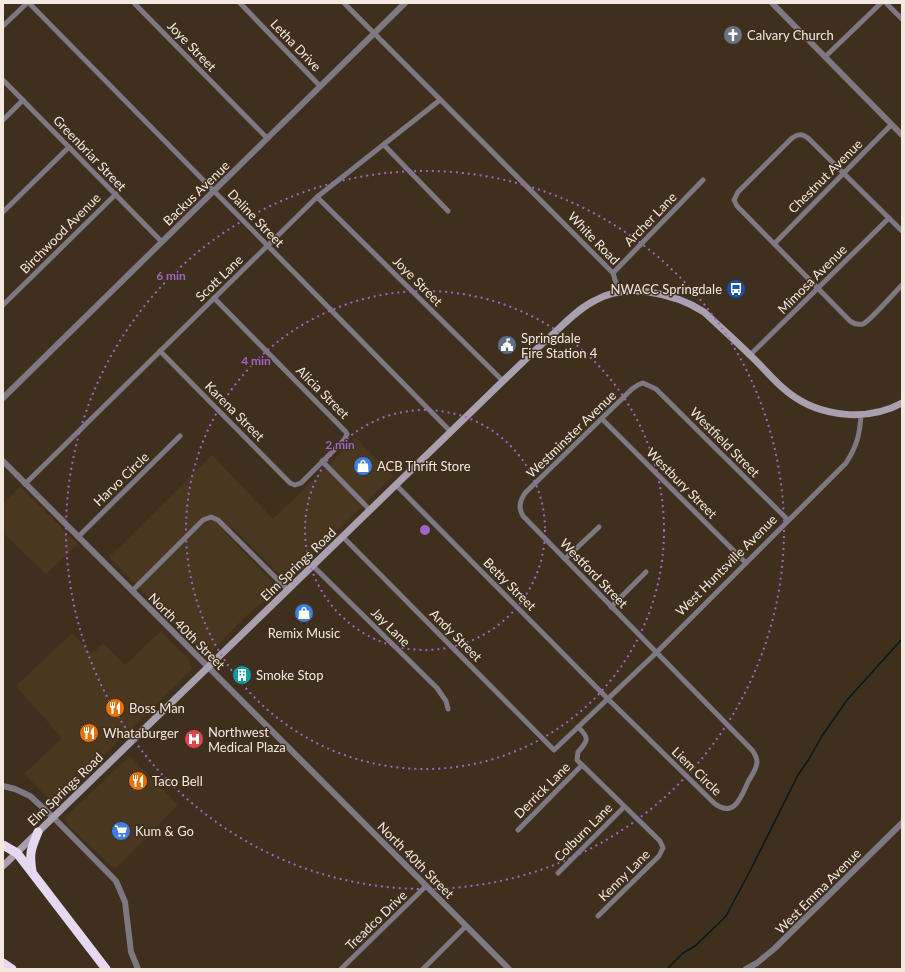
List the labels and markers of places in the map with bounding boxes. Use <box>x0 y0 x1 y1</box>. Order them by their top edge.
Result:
church icon: Calvary Church <box>722 24 744 46</box>
place label: Calvary Church <box>747 27 834 43</box>
bus stop icon: NWACC Springdale <box>725 278 747 300</box>
place label: NWACC Springdale <box>610 281 722 297</box>
place label: Springdale Fire Station 4 <box>521 330 598 361</box>
public building icon: Springdale Fire Station 4 <box>496 334 518 356</box>
shop icon: ACB Thrift Store <box>352 455 374 477</box>
place label: ACB Thrift Store <box>377 458 471 474</box>
centre of rings <box>418 523 432 537</box>
shop icon: Remix Music <box>293 602 315 624</box>
place label: Remix Music <box>268 625 340 641</box>
building icon: Smoke Stop <box>231 664 253 686</box>
place label: Smoke Stop <box>256 667 323 683</box>
restaurant icon: Boss Man <box>104 697 126 719</box>
place label: Boss Man <box>129 700 185 716</box>
restaurant icon: Whataburger <box>78 722 100 744</box>
place label: Northwest Medical Plaza <box>208 724 286 755</box>
place label: Whataburger <box>103 725 179 741</box>
hospital icon: Northwest Medical Plaza <box>183 728 205 750</box>
restaurant icon: Taco Bell <box>127 770 149 792</box>
place label: Taco Bell <box>152 773 203 789</box>
supermarket icon: Kum & Go <box>110 820 132 842</box>
place label: Kum & Go <box>135 823 194 839</box>

